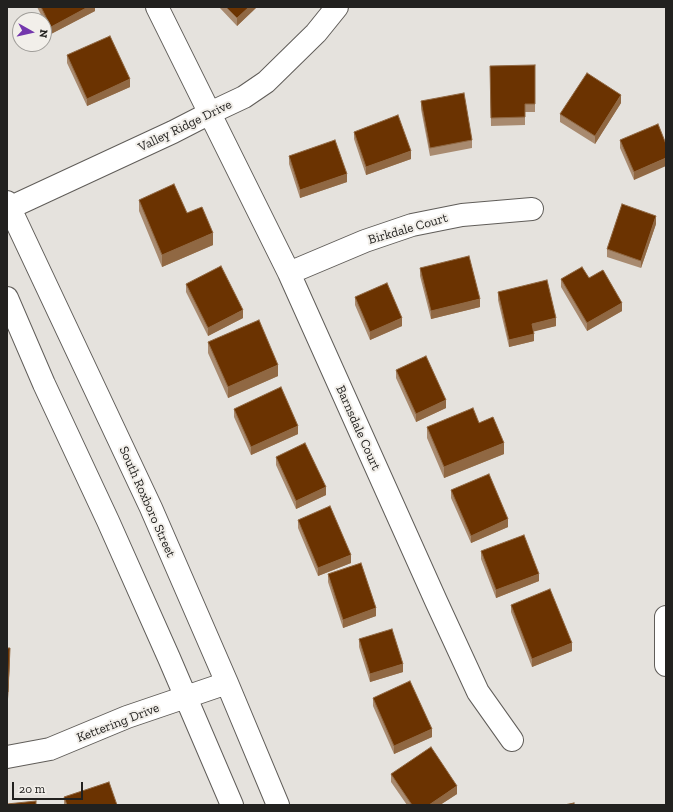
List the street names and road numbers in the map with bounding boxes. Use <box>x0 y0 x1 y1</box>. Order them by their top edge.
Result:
street label: Valley Ridge Drive <box>136 97 234 155</box>
street label: Birkdale Court <box>366 210 450 248</box>
street label: Barnsdale Court <box>332 383 384 473</box>
street label: South Roxboro Street <box>116 444 178 560</box>
street label: Kettering Drive <box>75 700 161 746</box>

